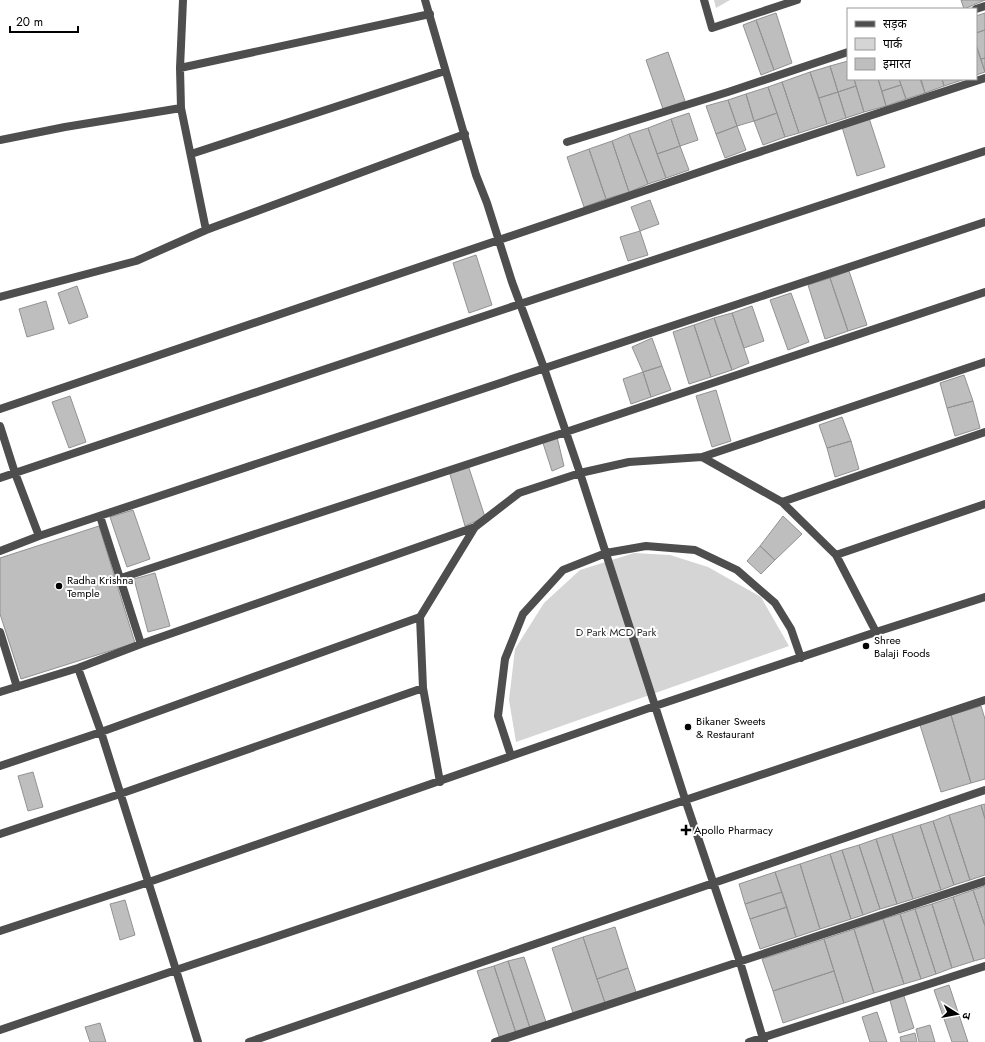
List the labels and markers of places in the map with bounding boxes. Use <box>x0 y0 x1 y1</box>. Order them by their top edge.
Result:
place label: Radha Krishna Temple <box>67 572 133 601</box>
marker: Radha Krishna Temple <box>54 581 64 591</box>
place label: Shree Balaji Foods <box>874 632 931 661</box>
marker: Shree Balaji Foods <box>861 641 871 651</box>
place label: Bikaner Sweets & Restaurant <box>696 713 766 742</box>
marker: Bikaner Sweets & Restaurant <box>683 722 693 732</box>
place label: Apollo Pharmacy <box>694 822 773 838</box>
marker: Apollo Pharmacy <box>681 825 691 835</box>

